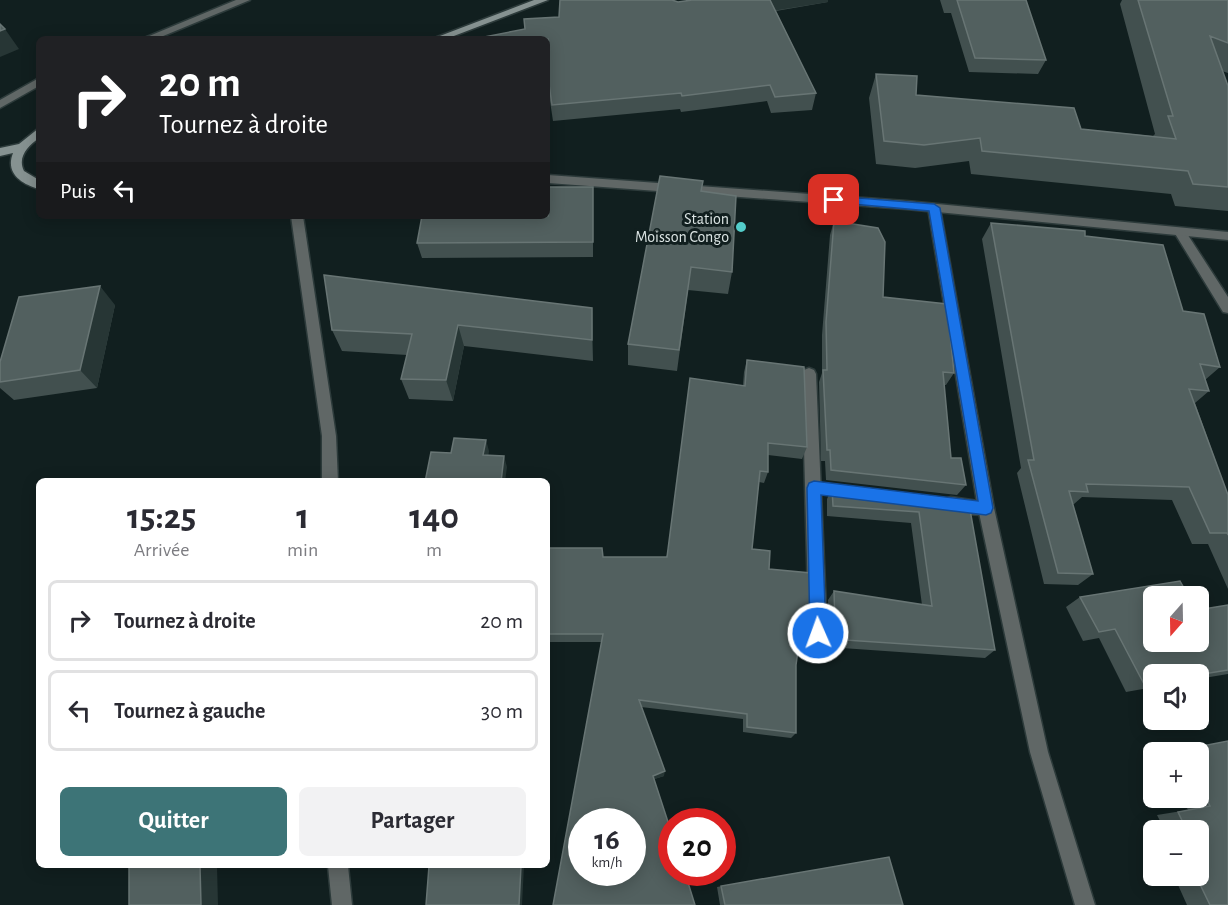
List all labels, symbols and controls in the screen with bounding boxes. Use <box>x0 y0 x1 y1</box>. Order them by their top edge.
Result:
icon: right <box>60 60 138 138</box>
text: 20 m <box>159 62 241 104</box>
text: Tournez à droite <box>159 111 328 138</box>
icon: left <box>108 174 141 207</box>
pin <box>808 174 859 225</box>
text: Puis <box>60 180 96 202</box>
icon: arrive <box>817 183 850 216</box>
place label: Station Moisson Congo <box>635 211 729 245</box>
marker: Station Moisson Congo <box>734 220 748 234</box>
text: 15:25 <box>127 499 196 535</box>
text: 1 <box>296 499 309 535</box>
text: 140 <box>409 499 459 535</box>
text: Arrivée <box>134 540 189 560</box>
text: min <box>287 540 318 560</box>
text: m <box>426 540 442 560</box>
north arrow <box>1143 586 1209 652</box>
map controls <box>1143 586 1209 886</box>
position arrow <box>786 601 850 665</box>
icon: right <box>63 604 96 637</box>
text: Tournez à droite <box>114 610 256 632</box>
text: 20 m <box>480 610 523 632</box>
button: sound <box>1143 664 1209 730</box>
icon: left <box>63 694 96 727</box>
text: Tournez à gauche <box>114 700 265 722</box>
text: 30 m <box>481 700 523 722</box>
button: + <box>1143 742 1209 808</box>
button: Quitter <box>60 787 287 856</box>
button: Partager <box>299 787 526 856</box>
speed limit sign: 20 <box>658 808 736 886</box>
button: − <box>1143 820 1209 886</box>
text: 16 <box>594 825 620 855</box>
text: km/h <box>592 855 622 870</box>

